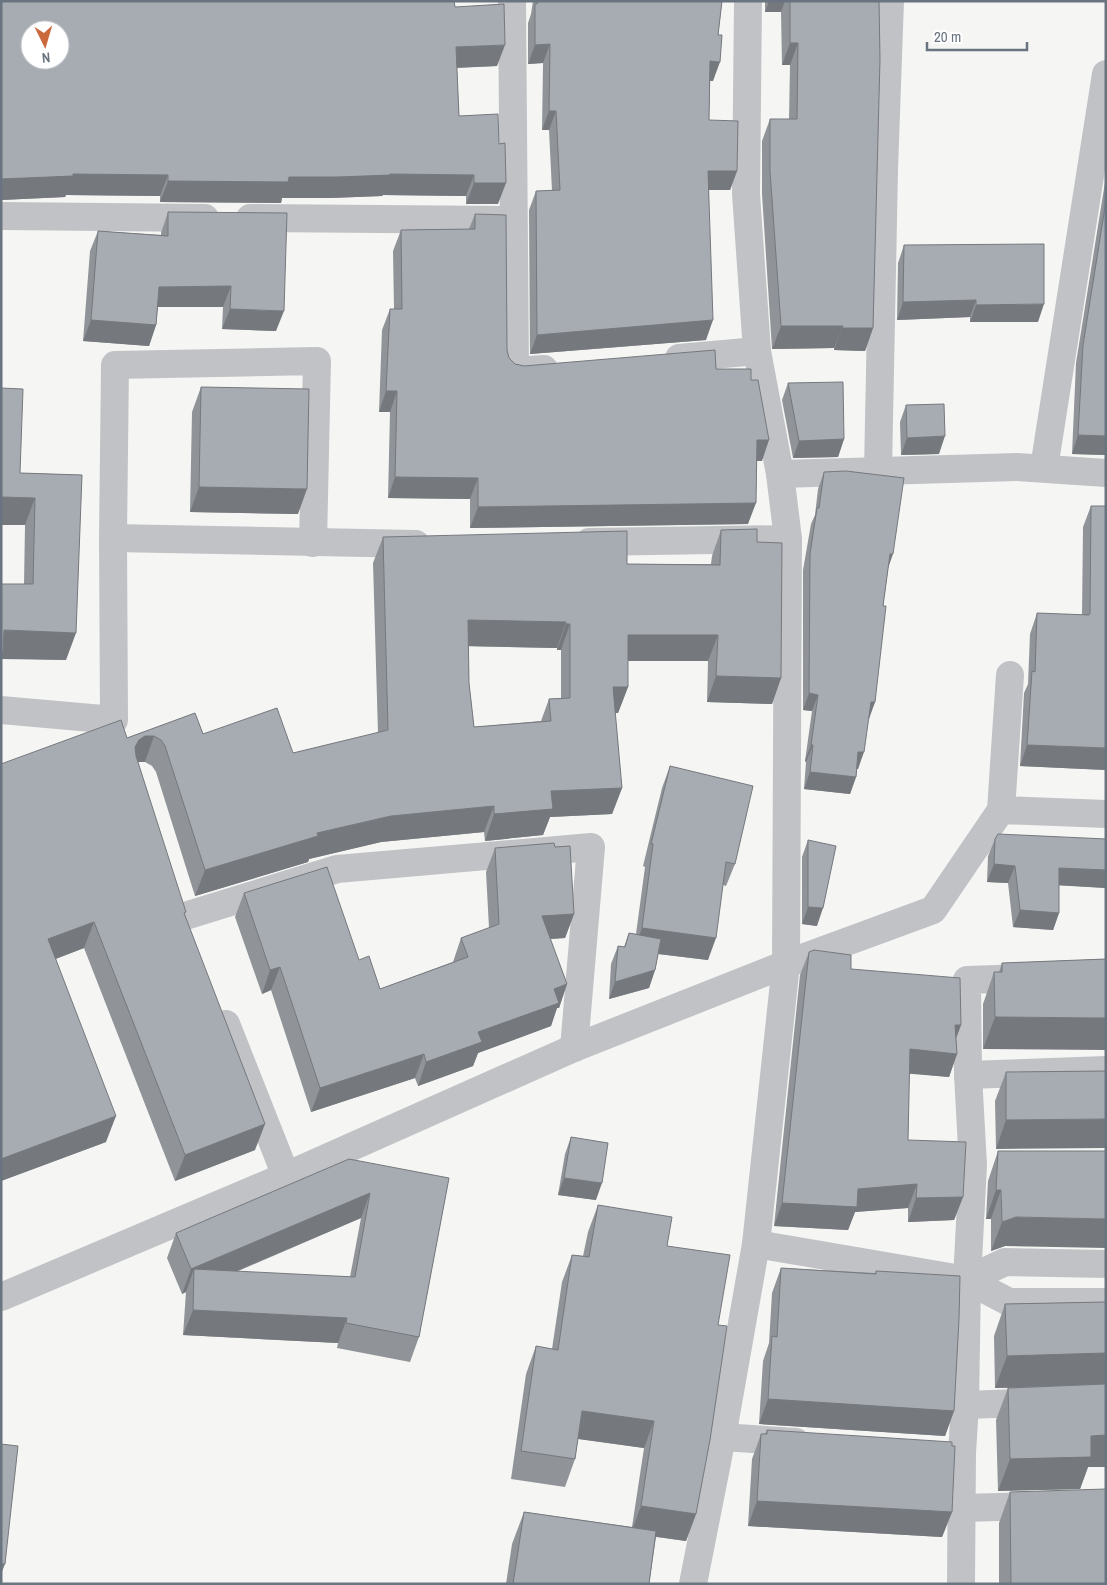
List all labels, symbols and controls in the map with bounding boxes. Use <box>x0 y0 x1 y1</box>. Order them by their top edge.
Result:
north arrow <box>20 20 70 70</box>
scale bar <box>927 20 1027 52</box>
text: 20 m <box>934 26 961 47</box>
text: N <box>41 49 51 67</box>

